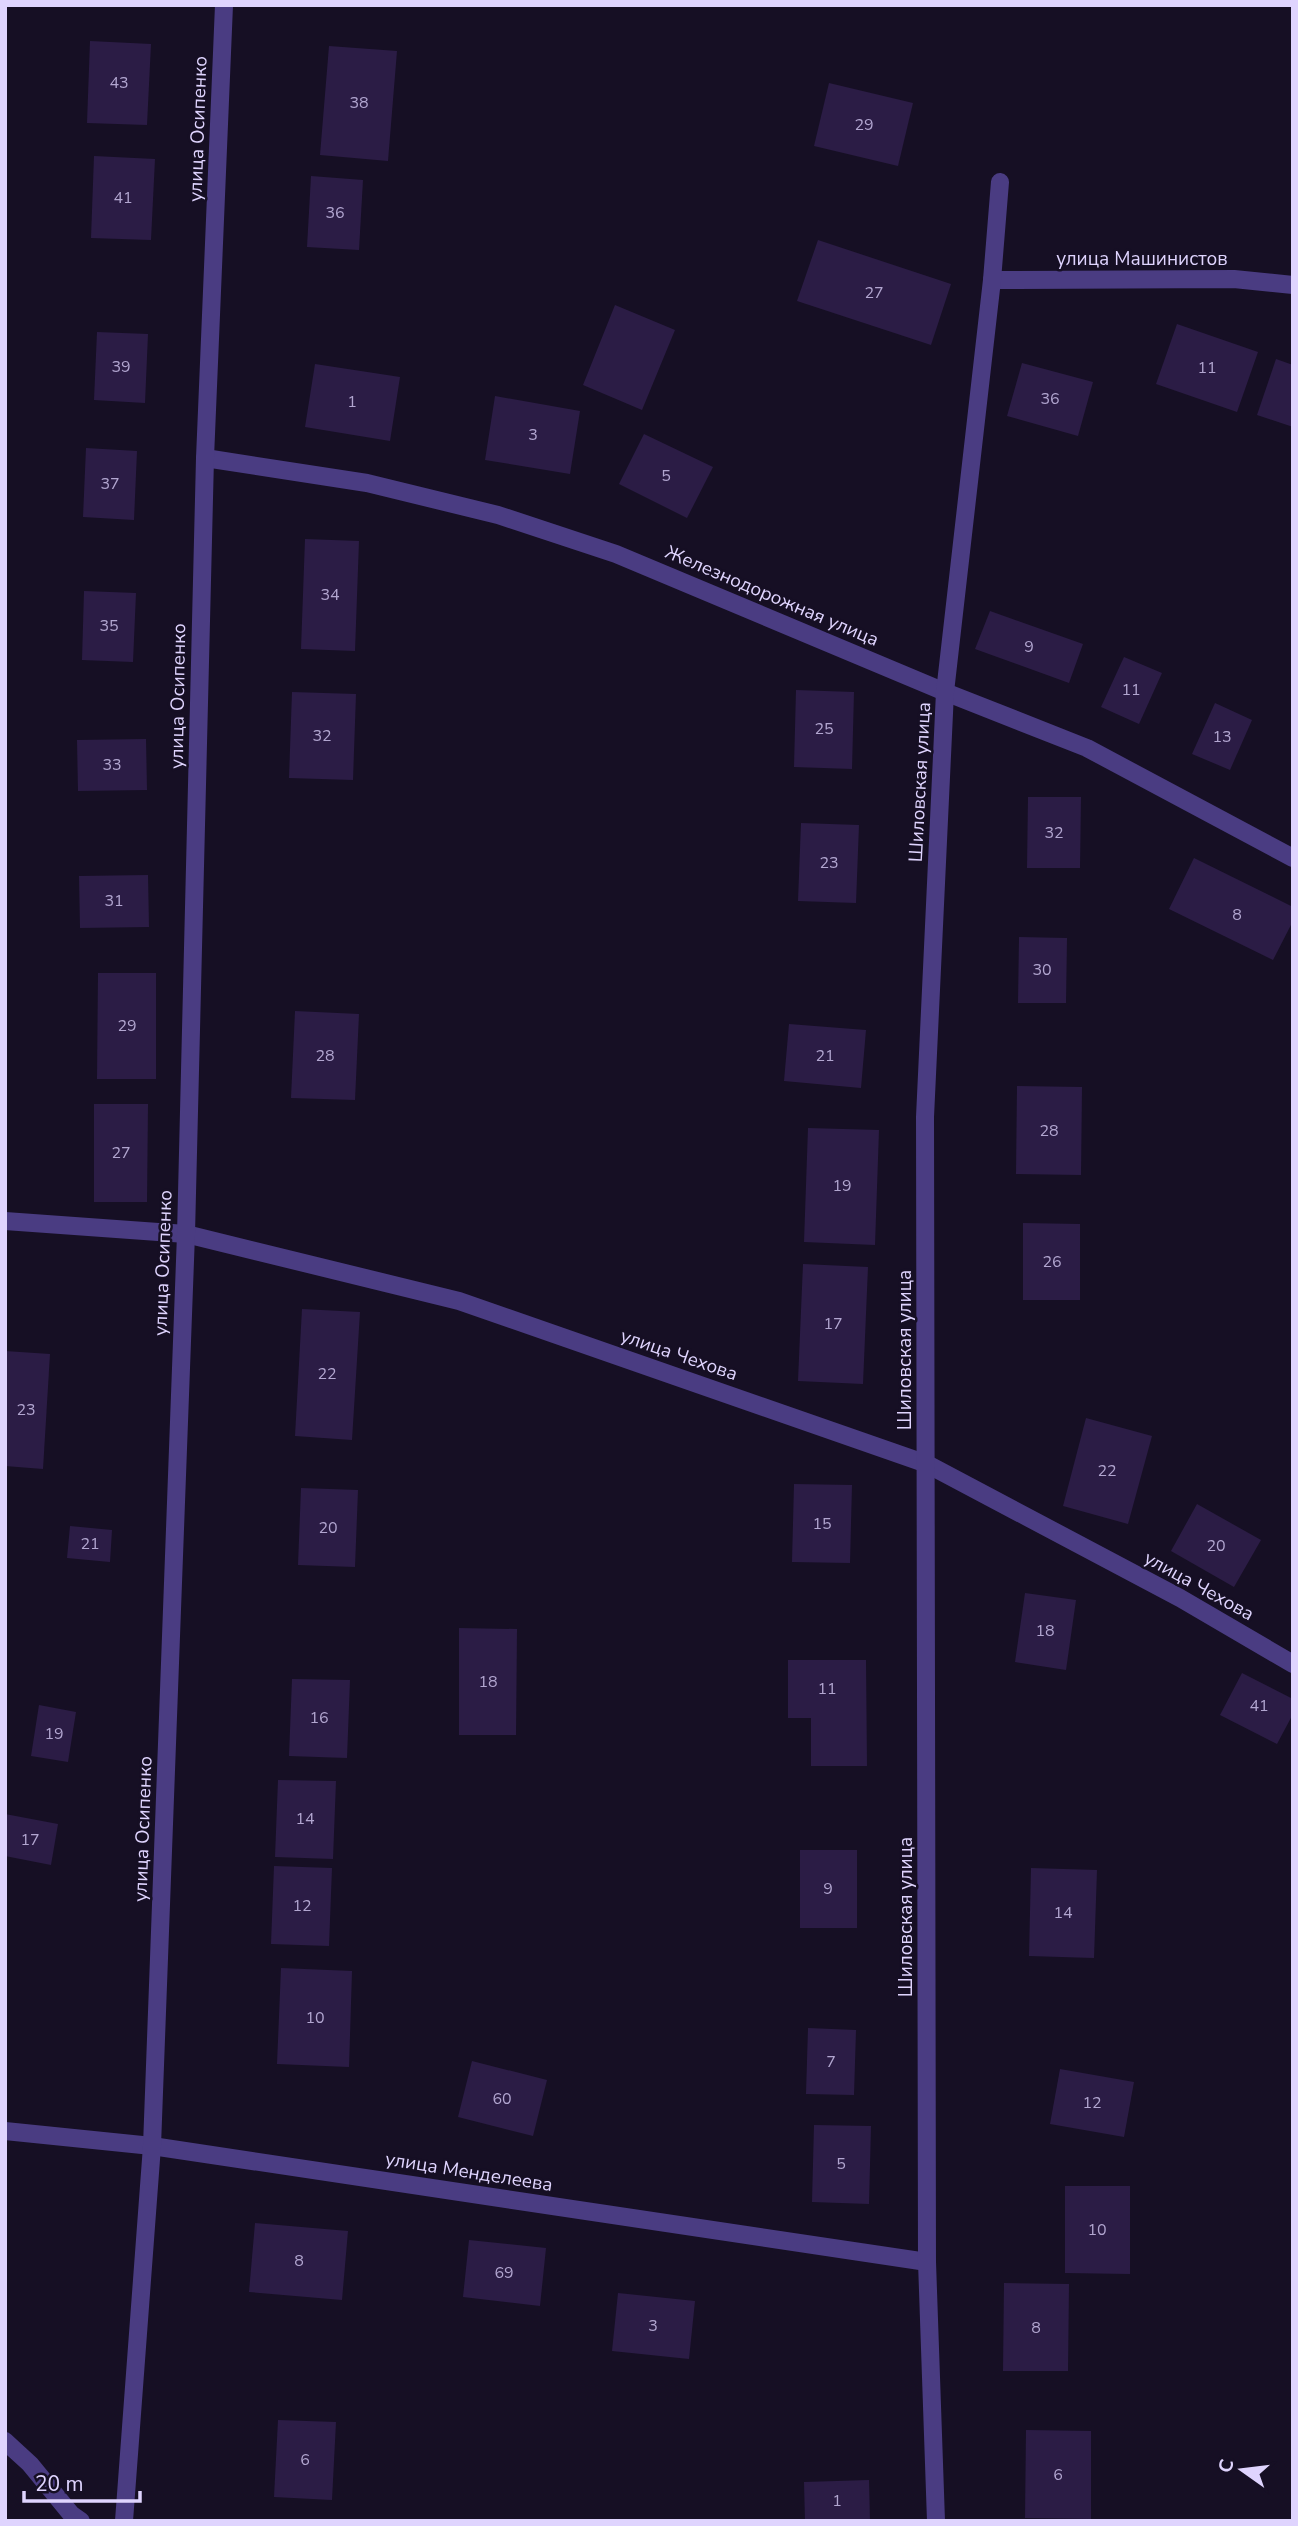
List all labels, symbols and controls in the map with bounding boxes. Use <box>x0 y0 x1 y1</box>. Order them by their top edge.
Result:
street label: улица Осипенко <box>182 56 214 202</box>
house number: 43 <box>109 72 129 94</box>
house number: 38 <box>349 92 369 114</box>
house number: 29 <box>854 114 874 136</box>
house number: 41 <box>113 187 133 209</box>
house number: 36 <box>325 202 345 224</box>
street label: улица Машинистов <box>1056 246 1228 272</box>
house number: 27 <box>864 282 884 304</box>
house number: 39 <box>111 356 131 378</box>
house number: 11 <box>1197 357 1217 379</box>
house number: 36 <box>1040 388 1060 410</box>
house number: 1 <box>347 391 357 413</box>
house number: 3 <box>528 424 538 446</box>
house number: 5 <box>661 465 671 487</box>
house number: 37 <box>100 473 120 495</box>
street label: Железнодорожная улица <box>661 539 883 653</box>
house number: 34 <box>320 584 340 606</box>
house number: 35 <box>99 615 119 637</box>
street label: улица Осипенко <box>164 623 192 769</box>
house number: 9 <box>1024 636 1034 658</box>
house number: 11 <box>1121 679 1141 701</box>
street label: Шиловская улица <box>903 701 937 863</box>
house number: 25 <box>814 718 834 740</box>
house number: 32 <box>312 725 332 747</box>
house number: 13 <box>1212 726 1232 748</box>
house number: 33 <box>102 754 122 776</box>
house number: 32 <box>1044 822 1064 844</box>
house number: 23 <box>819 852 839 874</box>
house number: 31 <box>104 890 124 912</box>
house number: 8 <box>1232 904 1242 926</box>
house number: 30 <box>1032 959 1052 981</box>
house number: 29 <box>117 1015 137 1037</box>
house number: 28 <box>315 1045 335 1067</box>
house number: 21 <box>815 1045 835 1067</box>
house number: 28 <box>1039 1120 1059 1142</box>
house number: 27 <box>111 1142 131 1164</box>
house number: 19 <box>832 1175 852 1197</box>
street label: улица Осипенко <box>147 1190 179 1336</box>
house number: 26 <box>1042 1251 1062 1273</box>
street label: Шиловская улица <box>892 1270 918 1430</box>
house number: 17 <box>823 1313 843 1335</box>
street label: улица Чехова <box>617 1323 741 1387</box>
house number: 22 <box>317 1363 337 1385</box>
house number: 23 <box>16 1399 36 1421</box>
house number: 22 <box>1097 1460 1117 1482</box>
house number: 15 <box>812 1513 832 1535</box>
house number: 20 <box>318 1517 338 1539</box>
house number: 21 <box>80 1533 100 1555</box>
house number: 20 <box>1206 1535 1226 1557</box>
street label: улица Чехова <box>1139 1545 1259 1627</box>
house number: 18 <box>1035 1620 1055 1642</box>
house number: 18 <box>478 1671 498 1693</box>
house number: 11 <box>817 1678 837 1700</box>
house number: 41 <box>1249 1695 1269 1717</box>
house number: 16 <box>309 1707 329 1729</box>
house number: 19 <box>44 1723 64 1745</box>
street label: улица Осипенко <box>127 1756 159 1902</box>
house number: 14 <box>295 1808 315 1830</box>
house number: 17 <box>20 1829 40 1851</box>
street label: Шиловская улица <box>893 1837 919 1997</box>
house number: 9 <box>823 1878 833 1900</box>
house number: 12 <box>292 1895 312 1917</box>
house number: 14 <box>1053 1902 1073 1924</box>
house number: 10 <box>305 2007 325 2029</box>
house number: 7 <box>826 2051 836 2073</box>
house number: 60 <box>492 2088 512 2110</box>
house number: 12 <box>1082 2092 1102 2114</box>
street label: улица Менделеева <box>383 2146 555 2198</box>
house number: 5 <box>836 2153 846 2175</box>
house number: 10 <box>1087 2219 1107 2241</box>
house number: 8 <box>294 2250 304 2272</box>
house number: 69 <box>494 2262 514 2284</box>
house number: 3 <box>648 2315 658 2337</box>
house number: 8 <box>1031 2317 1041 2339</box>
north arrow <box>1207 2435 1277 2505</box>
house number: 6 <box>300 2449 310 2471</box>
text: С <box>1212 2457 1241 2476</box>
scale bar <box>24 2460 140 2504</box>
house number: 6 <box>1053 2464 1063 2486</box>
text: 20 m <box>35 2470 84 2498</box>
house number: 1 <box>832 2490 842 2512</box>

